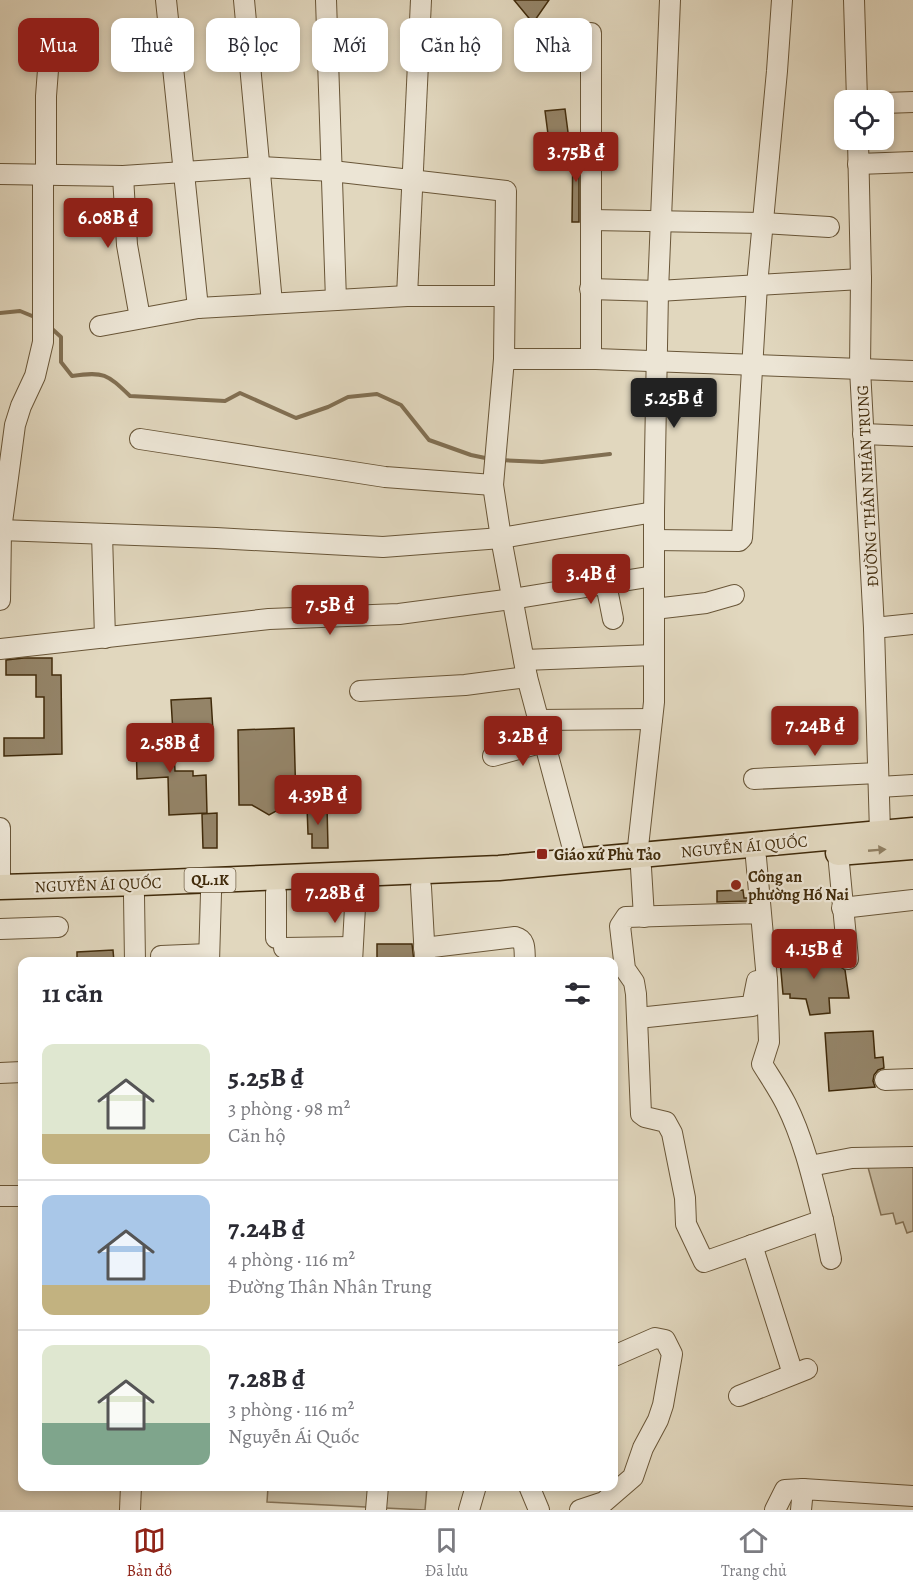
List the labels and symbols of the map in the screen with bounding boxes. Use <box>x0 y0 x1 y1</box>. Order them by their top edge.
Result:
pin: 3.75B ₫ <box>521 132 631 183</box>
pin: 6.08B ₫ <box>53 198 163 249</box>
pin: 5.25B ₫ <box>619 378 729 429</box>
street label: ĐƯỜNG THÂN NHÂN TRUNG <box>852 384 884 588</box>
pin: 3.4B ₫ <box>542 554 640 605</box>
pin: 7.5B ₫ <box>281 585 379 636</box>
pin: 7.24B ₫ <box>760 706 870 757</box>
pin: 3.2B ₫ <box>474 716 572 767</box>
pin: 2.58B ₫ <box>115 723 225 774</box>
pin: 4.39B ₫ <box>263 775 373 826</box>
street label: NGUYỄN ÁI QUỐC <box>680 830 808 863</box>
place label: Giáo xứ Phù Tảo <box>554 844 661 866</box>
one-way arrow <box>868 845 887 855</box>
marker: Giáo xứ Phù Tảo <box>535 847 549 861</box>
place label: Công an phường Hố Nai <box>748 866 849 906</box>
road number: QL.1K <box>184 868 236 892</box>
street label: NGUYỄN ÁI QUỐC <box>34 872 162 898</box>
pin: 7.28B ₫ <box>280 873 390 924</box>
marker: Công an phường Hố Nai <box>729 878 743 892</box>
pin: 4.15B ₫ <box>759 929 869 980</box>

